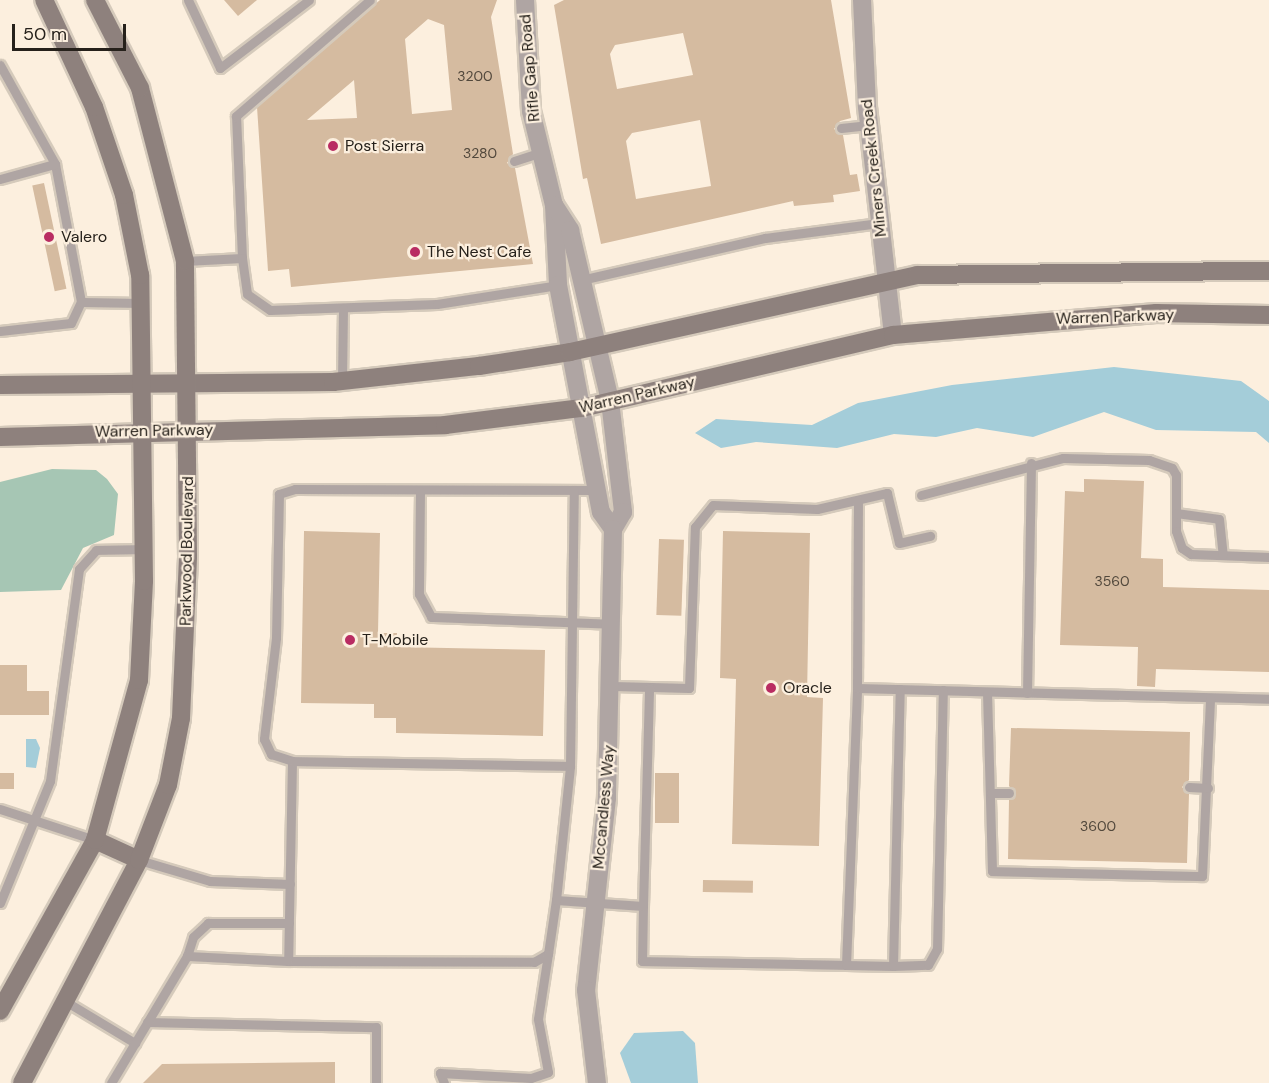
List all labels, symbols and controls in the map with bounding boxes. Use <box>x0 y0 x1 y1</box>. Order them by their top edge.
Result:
scale bar <box>15 12 129 50</box>
street label: Rifle Gap Road <box>516 13 544 123</box>
text: 50 m <box>23 22 67 46</box>
house number: 3200 <box>457 68 493 84</box>
street label: Miners Creek Road <box>857 98 891 238</box>
place label: Post Sierra <box>345 136 424 156</box>
marker: Post Sierra <box>326 139 340 153</box>
house number: 3280 <box>463 145 497 161</box>
place label: Valero <box>61 227 107 247</box>
marker: Valero <box>42 230 56 244</box>
place label: The Nest Cafe <box>427 242 531 262</box>
marker: The Nest Cafe <box>408 245 422 259</box>
street label: Warren Parkway <box>1056 305 1174 329</box>
street label: Warren Parkway <box>577 372 697 418</box>
street label: Warren Parkway <box>95 420 213 442</box>
street label: Parkwood Boulevard <box>176 476 198 626</box>
house number: 3560 <box>1094 573 1130 589</box>
place label: T-Mobile <box>362 630 428 650</box>
marker: T-Mobile <box>343 633 357 647</box>
place label: Oracle <box>783 678 832 698</box>
marker: Oracle <box>764 681 778 695</box>
street label: Mccandless Way <box>589 744 619 870</box>
house number: 3600 <box>1080 818 1116 834</box>

